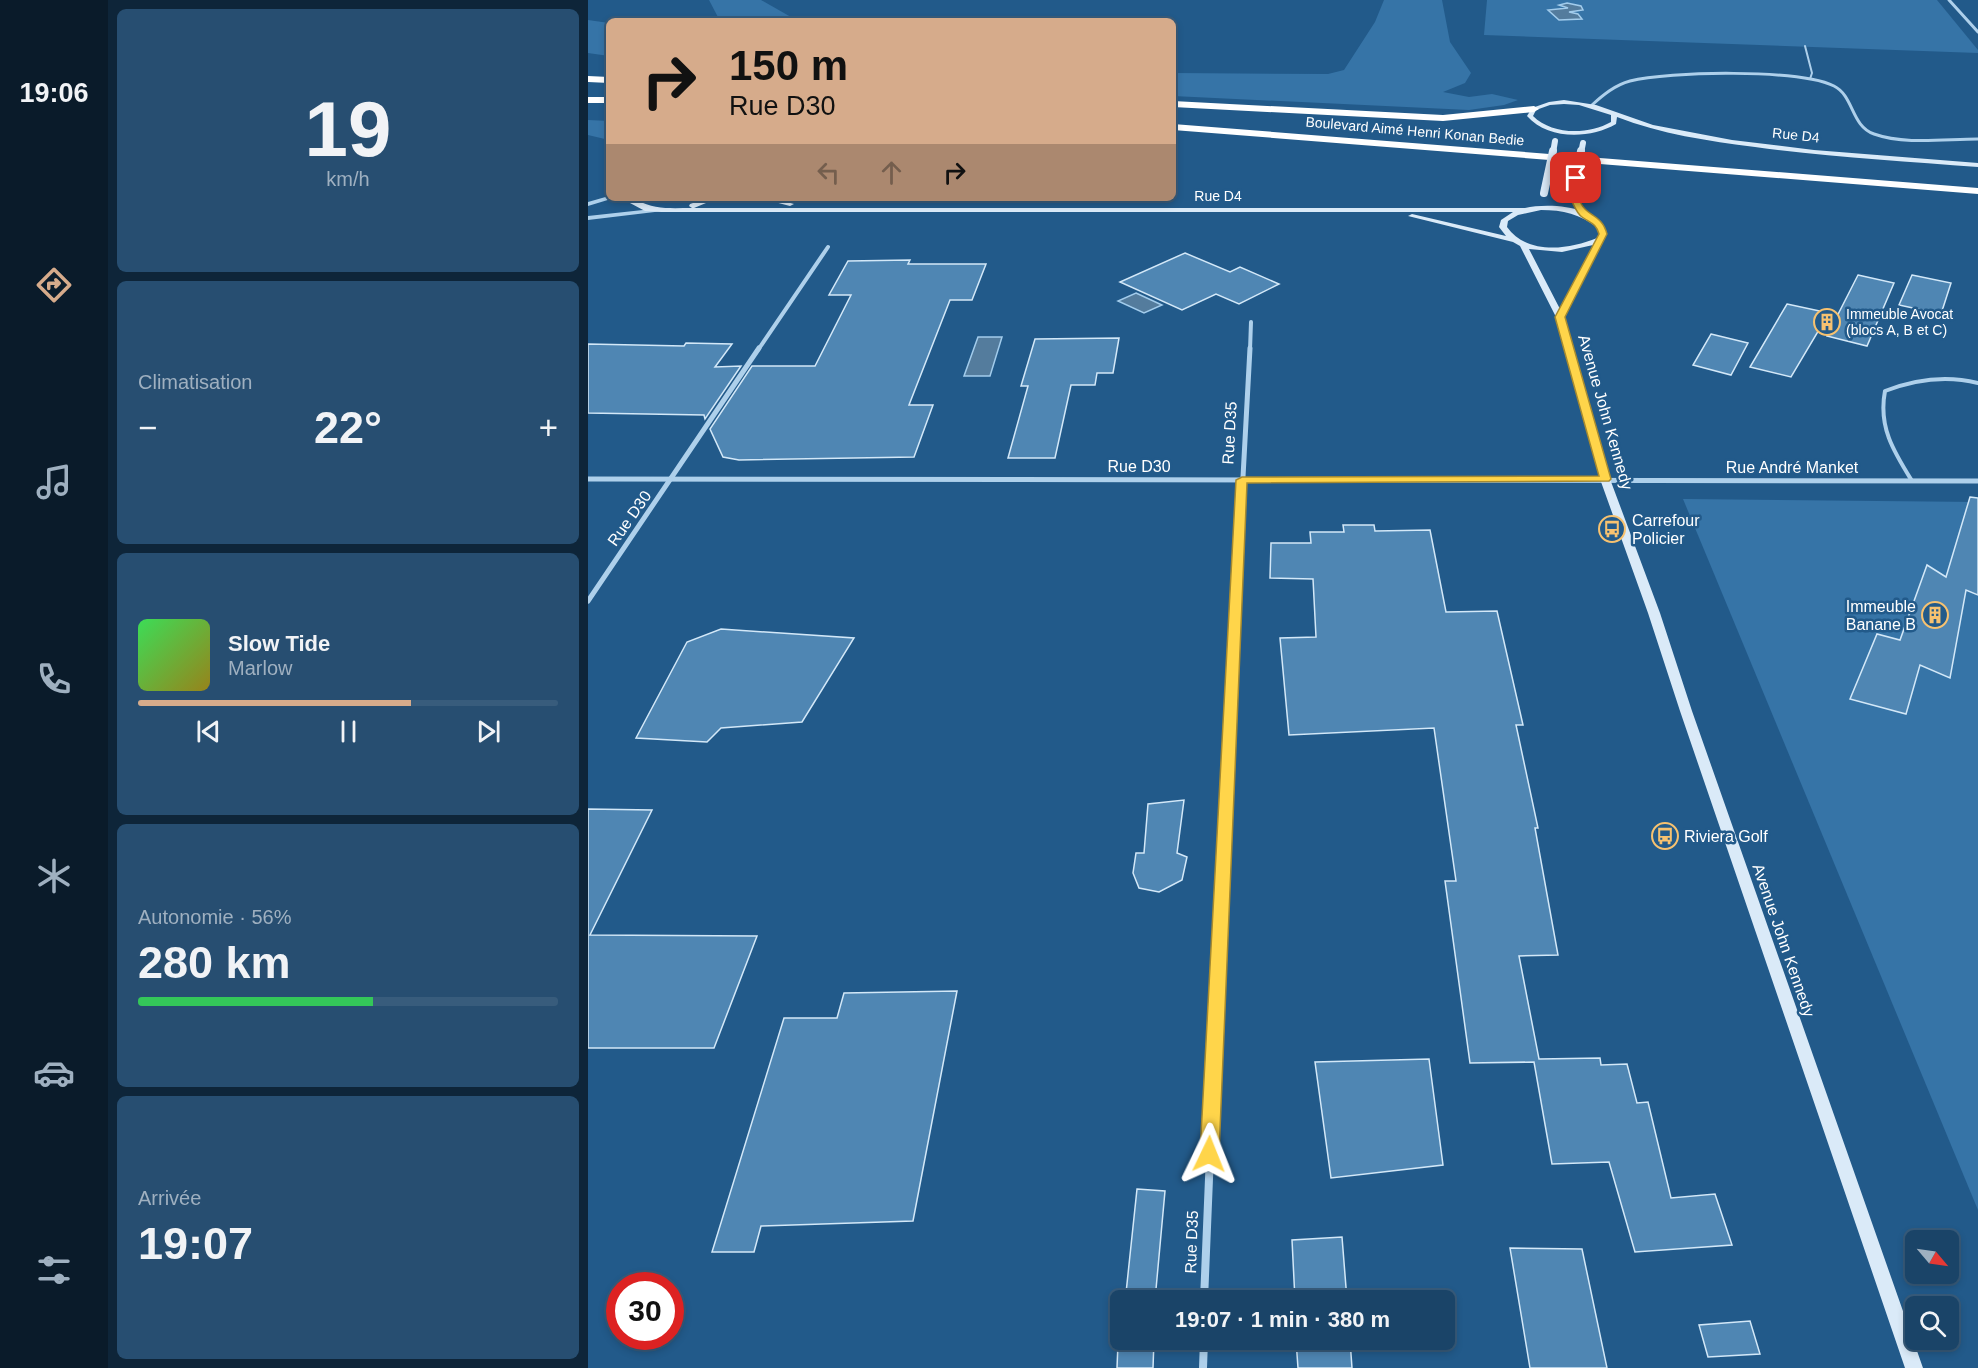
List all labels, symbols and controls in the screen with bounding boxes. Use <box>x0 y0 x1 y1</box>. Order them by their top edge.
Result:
icon: right <box>630 42 708 120</box>
text: 150 m <box>729 42 848 89</box>
text: 19:06 <box>19 78 89 108</box>
text: 19 <box>305 85 391 173</box>
text: Rue D30 <box>729 91 836 121</box>
street label: Boulevard Aimé Henri Konan Bedie <box>1305 113 1525 149</box>
street label: Rue D4 <box>1772 125 1821 145</box>
pin <box>1550 152 1601 203</box>
icon: left <box>812 156 845 189</box>
icon: ahead <box>875 156 908 189</box>
icon: right <box>938 156 971 189</box>
icon: arrive <box>1559 161 1592 194</box>
text: km/h <box>326 168 370 190</box>
street label: Rue D4 <box>1194 188 1242 204</box>
icon: directions <box>33 264 75 306</box>
place label: Immeuble Avocat (blocs A, B et C) <box>1846 306 1953 338</box>
building icon: Immeuble Avocat (blocs A, B et C) <box>1812 307 1842 337</box>
street label: Avenue John Kennedy <box>1575 333 1636 492</box>
text: Climatisation <box>138 371 252 393</box>
street label: Rue D35 <box>1219 401 1240 465</box>
text: 22° <box>314 402 382 453</box>
text: − <box>138 409 157 446</box>
text: + <box>539 409 558 446</box>
street label: Rue D30 <box>1107 458 1171 475</box>
street label: Rue André Manket <box>1726 459 1859 476</box>
icon: music <box>33 461 75 503</box>
street label: Rue D30 <box>604 487 655 549</box>
place label: Carrefour Policier <box>1632 512 1700 547</box>
bus stop icon: Carrefour Policier <box>1597 514 1627 544</box>
place label: Immeuble Banane B <box>1846 598 1916 633</box>
building icon: Immeuble Banane B <box>1920 600 1950 630</box>
text: Slow Tide <box>228 631 330 656</box>
text: Marlow <box>228 657 292 679</box>
icon: phone <box>33 658 75 700</box>
icon: previous <box>192 715 225 748</box>
icon: pause <box>332 715 365 748</box>
icon: next <box>472 715 505 748</box>
bus stop icon: Riviera Golf <box>1650 821 1680 851</box>
place label: Riviera Golf <box>1684 828 1768 845</box>
icon: climate <box>33 855 75 897</box>
street label: Avenue John Kennedy <box>1749 861 1818 1019</box>
text: Autonomie · 56% <box>138 906 291 928</box>
text: 280 km <box>138 937 291 988</box>
icon: car <box>33 1052 75 1094</box>
position arrow <box>1177 1122 1241 1186</box>
text: Arrivée <box>138 1187 201 1209</box>
street label: Rue D35 <box>1182 1210 1201 1274</box>
text: 19:07 <box>138 1218 253 1269</box>
north arrow <box>1905 1230 1959 1284</box>
map controls <box>1905 1230 1959 1350</box>
icon: filters <box>33 1249 75 1291</box>
speed limit sign: 30 <box>606 1272 684 1350</box>
button: search <box>1905 1296 1959 1350</box>
text: 19:07 · 1 min · 380 m <box>1175 1307 1390 1332</box>

